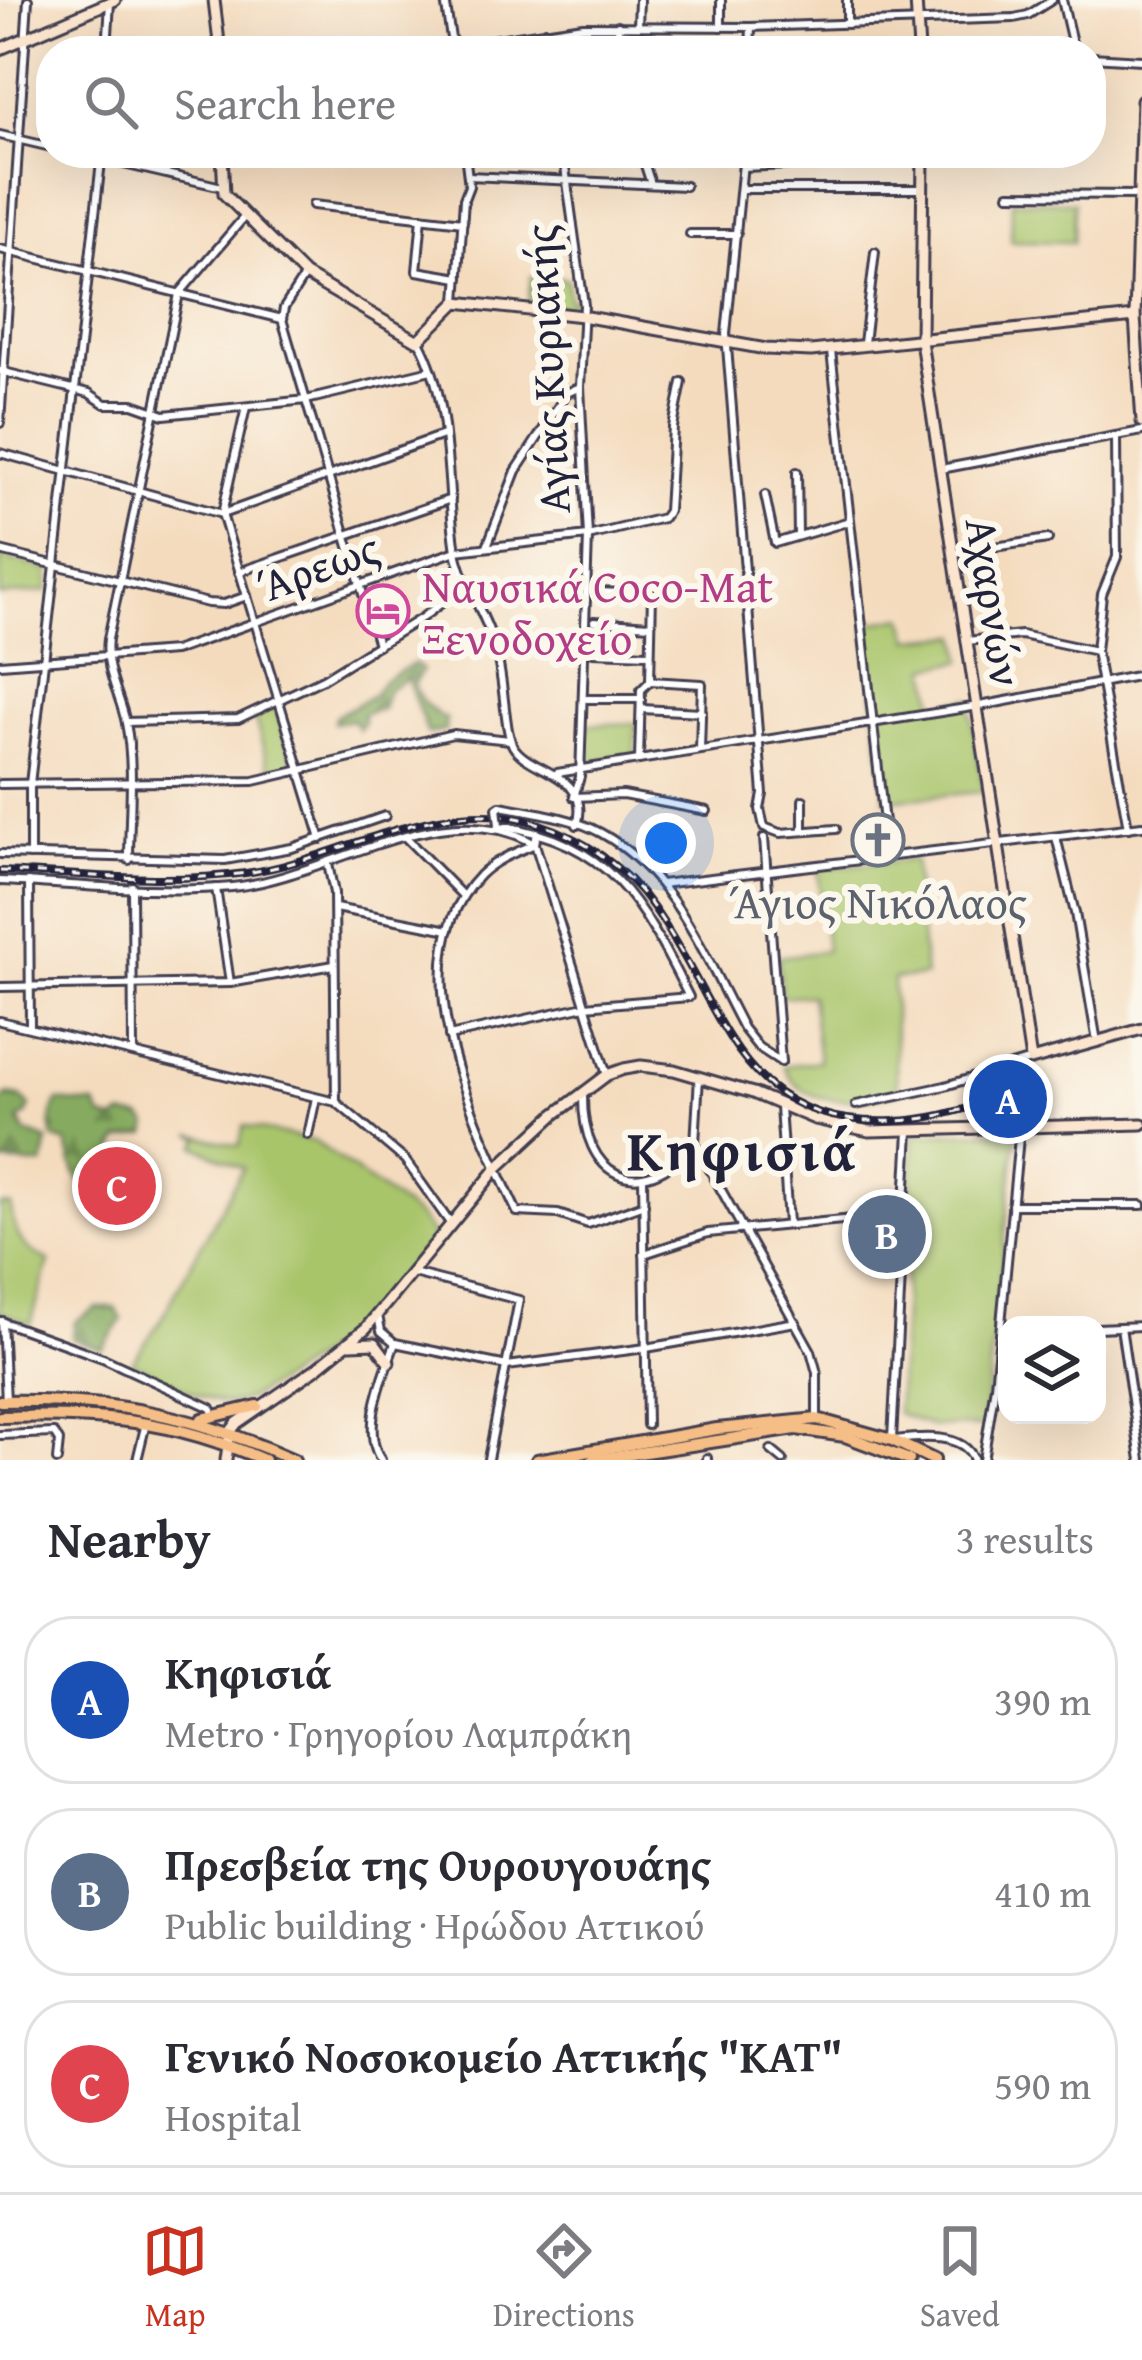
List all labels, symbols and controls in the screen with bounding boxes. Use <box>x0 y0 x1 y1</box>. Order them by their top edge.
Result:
search box <box>36 36 1106 168</box>
icon: search <box>78 69 144 135</box>
text: Search here <box>174 70 396 135</box>
street label: Αγίας Κυριακής <box>506 223 586 515</box>
street label: Αχαρνών <box>950 513 1040 691</box>
street label: Άρεως <box>248 514 388 618</box>
place label: Ναυσικά Coco-Mat Ξενοδοχείο <box>422 553 773 670</box>
hotel icon: Ναυσικά Coco-Mat Ξενοδοχείο <box>355 583 411 639</box>
church icon: Άγιος Νικόλαος <box>850 812 906 868</box>
your location <box>636 813 696 873</box>
place label: Άγιος Νικόλαος <box>729 869 1027 934</box>
pin: A <box>969 1054 1047 1144</box>
district label: Κηφισιά <box>627 1107 859 1191</box>
pin: C <box>78 1141 156 1231</box>
pin: B <box>848 1189 926 1279</box>
map controls <box>998 1316 1106 1424</box>
button: layers <box>998 1316 1106 1424</box>
text: Nearby <box>48 1501 211 1576</box>
text: 3 results <box>956 1510 1094 1567</box>
text: Κηφισιά <box>165 1639 332 1704</box>
text: A <box>78 1672 102 1729</box>
text: 390 m <box>994 1672 1091 1729</box>
text: Metro · Γρηγορίου Λαμπράκη <box>165 1704 632 1761</box>
text: Πρεσβεία της Ουρουγουάης <box>165 1831 711 1896</box>
text: B <box>78 1864 102 1921</box>
text: 410 m <box>994 1864 1091 1921</box>
text: Public building · Ηρώδου Αττικού <box>165 1896 704 1953</box>
text: Γενικό Νοσοκομείο Αττικής "ΚΑΤ" <box>165 2023 843 2088</box>
text: C <box>79 2056 101 2113</box>
text: 590 m <box>994 2056 1091 2113</box>
text: Hospital <box>165 2088 301 2145</box>
tab: Map <box>142 2218 208 2338</box>
tab: Directions <box>493 2218 635 2338</box>
tab: Saved <box>920 2218 1000 2338</box>

